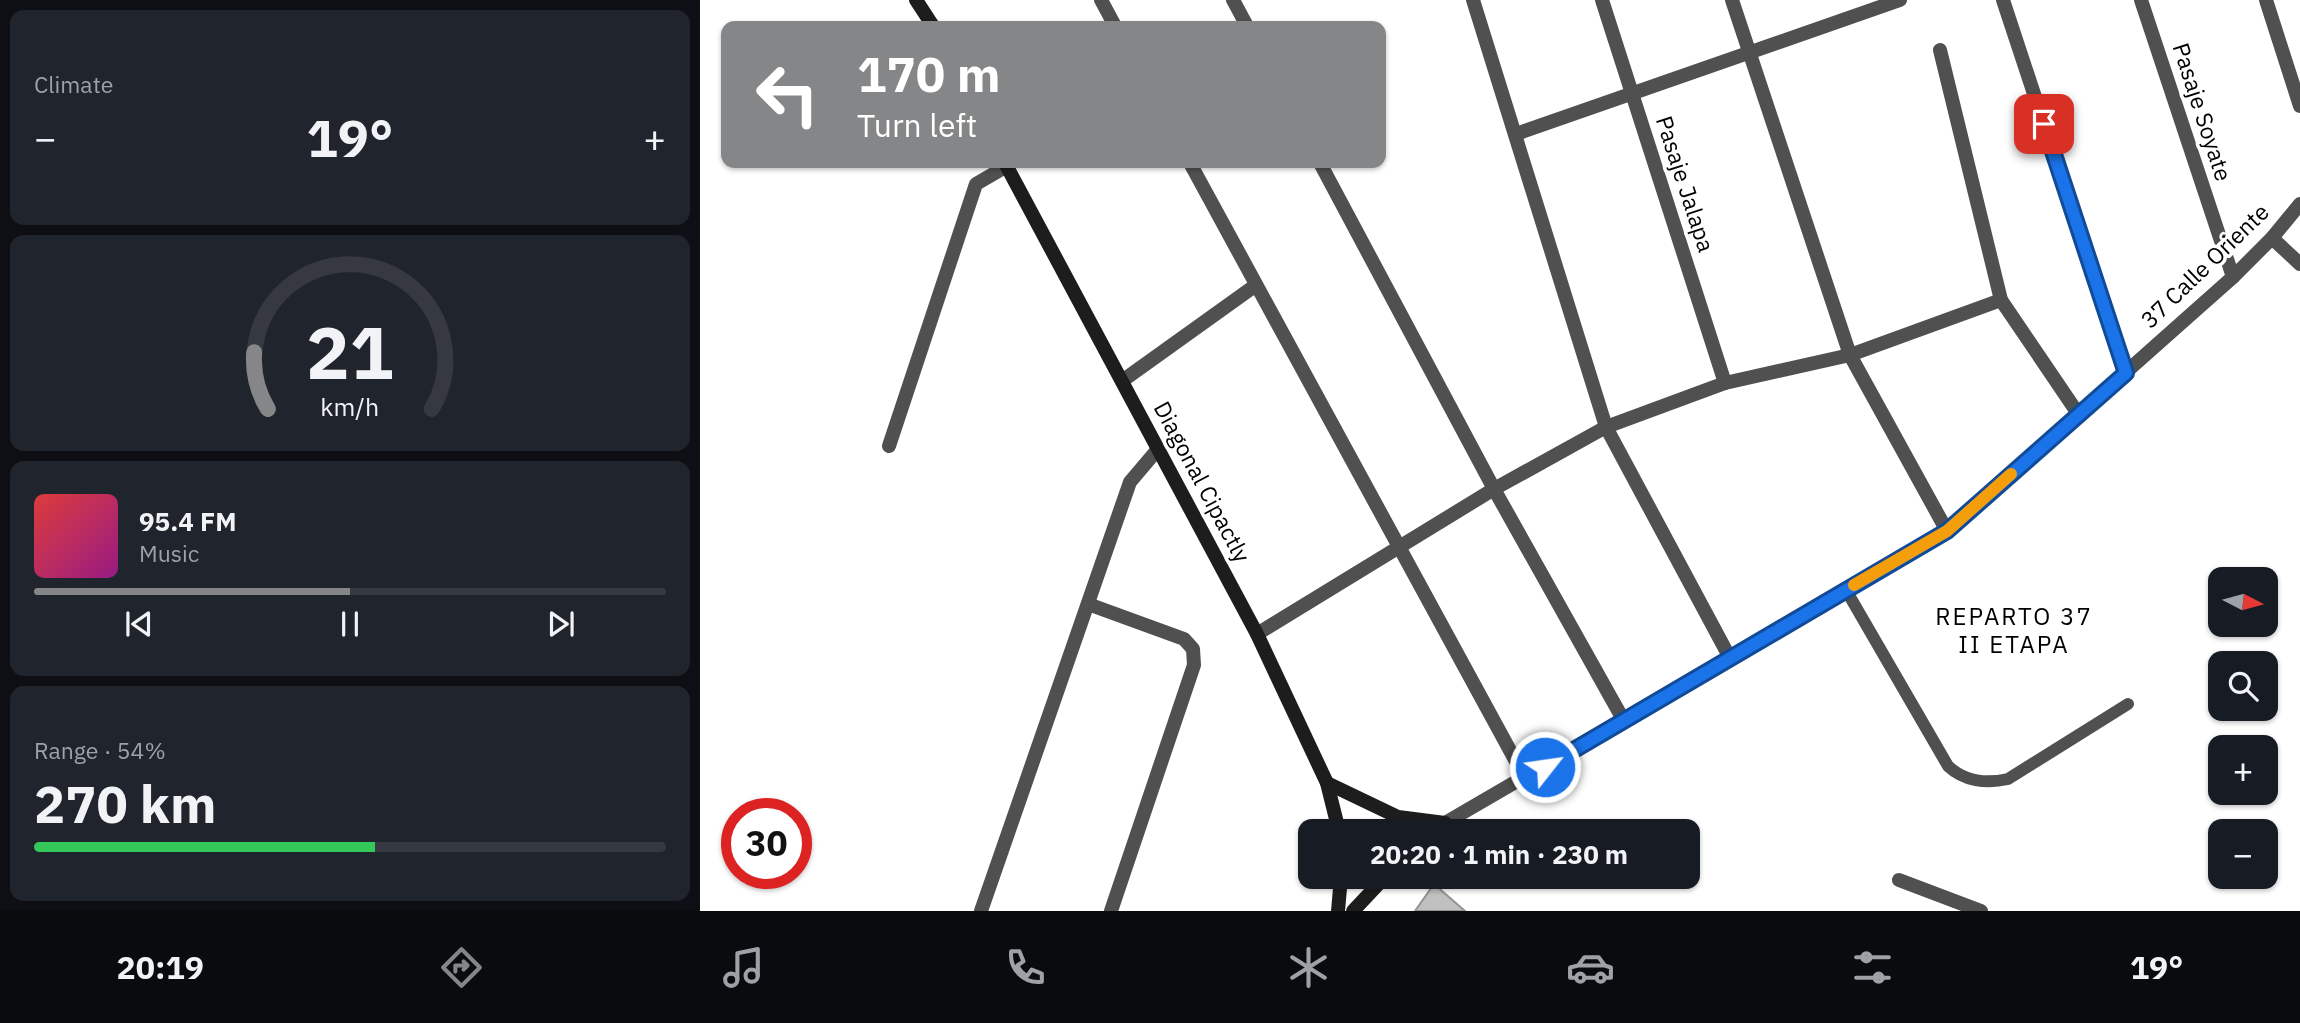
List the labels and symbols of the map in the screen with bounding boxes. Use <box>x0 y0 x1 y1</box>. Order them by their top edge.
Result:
street label: Pasaje Soyate <box>2167 39 2239 185</box>
pin <box>2014 94 2074 154</box>
street label: Pasaje Jalapa <box>1650 112 1722 256</box>
street label: 37 Calle Oriente <box>2134 197 2275 334</box>
street label: Diagonal Cipactly <box>1148 396 1258 568</box>
north arrow <box>2208 567 2278 637</box>
district label: REPARTO 37 II ETAPA <box>1935 600 2093 660</box>
position arrow <box>1508 730 1582 804</box>
speed limit sign: 30 <box>721 798 812 889</box>

